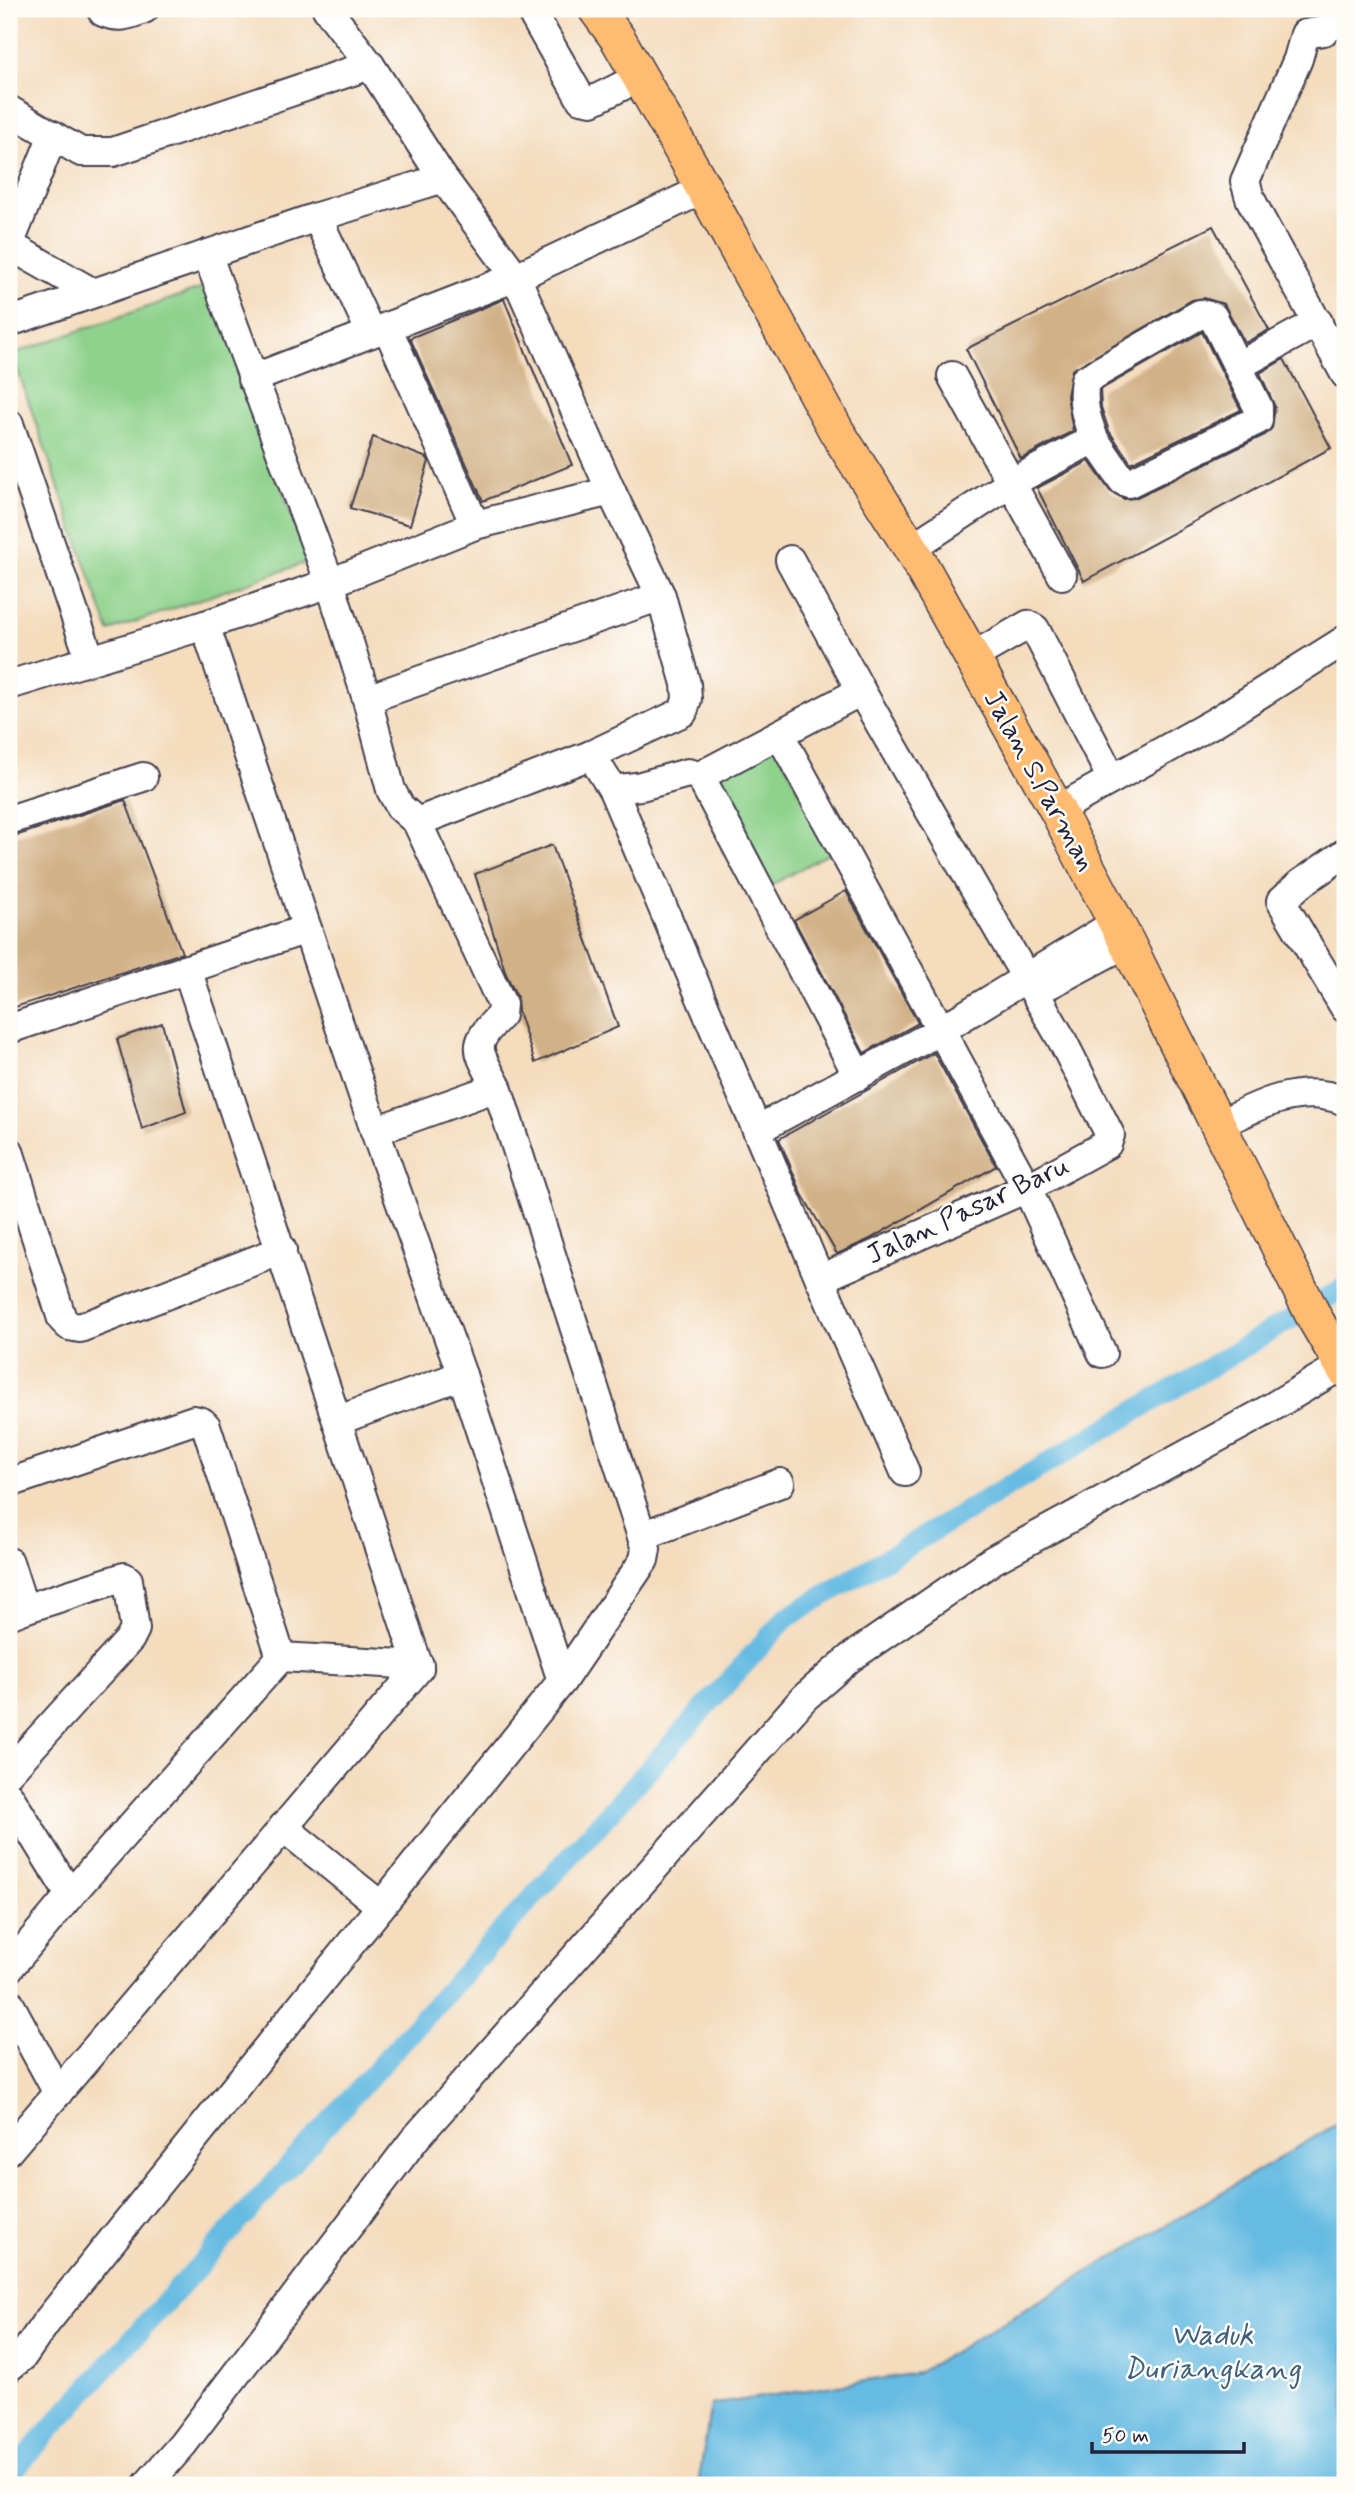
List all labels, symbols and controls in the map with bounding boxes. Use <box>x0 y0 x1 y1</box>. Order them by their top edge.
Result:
street label: Jalan S.Parman <box>974 684 1104 878</box>
street label: Jalan Pasar Baru <box>861 1148 1075 1274</box>
water label: Waduk Duriangkang <box>1123 2316 1302 2390</box>
scale bar <box>1092 2410 1244 2454</box>
text: 50 m <box>1102 2422 1149 2450</box>

